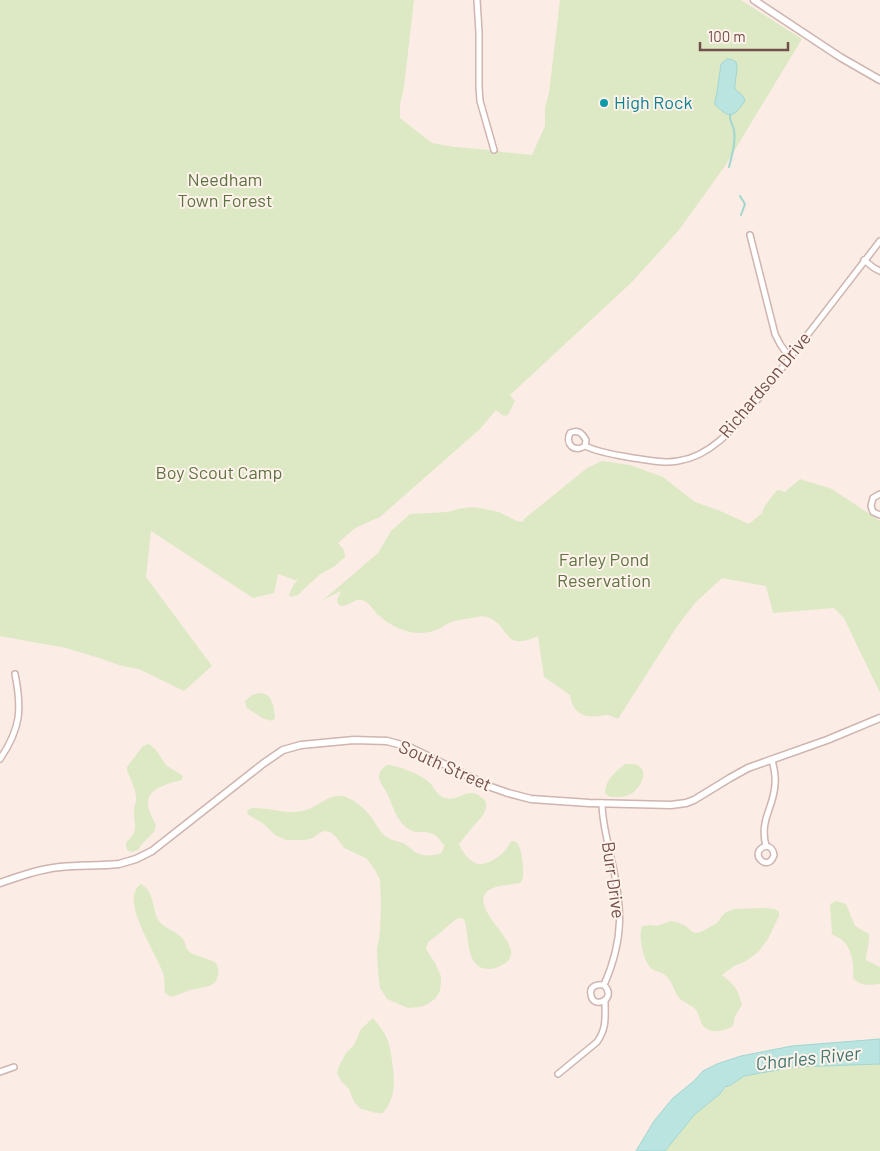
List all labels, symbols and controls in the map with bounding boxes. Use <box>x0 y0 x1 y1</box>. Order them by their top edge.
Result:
scale bar <box>700 20 788 52</box>
text: 100 m <box>708 27 746 45</box>
place label: High Rock <box>614 91 692 113</box>
marker: High Rock <box>598 97 610 109</box>
park label: Needham Town Forest <box>177 168 273 211</box>
street label: Richardson Drive <box>713 327 815 442</box>
park label: Boy Scout Camp <box>156 461 282 483</box>
park label: Farley Pond Reservation <box>557 548 651 591</box>
street label: South Street <box>396 735 495 795</box>
street label: Burr Drive <box>598 840 630 920</box>
water label: Charles River <box>754 1040 863 1074</box>

